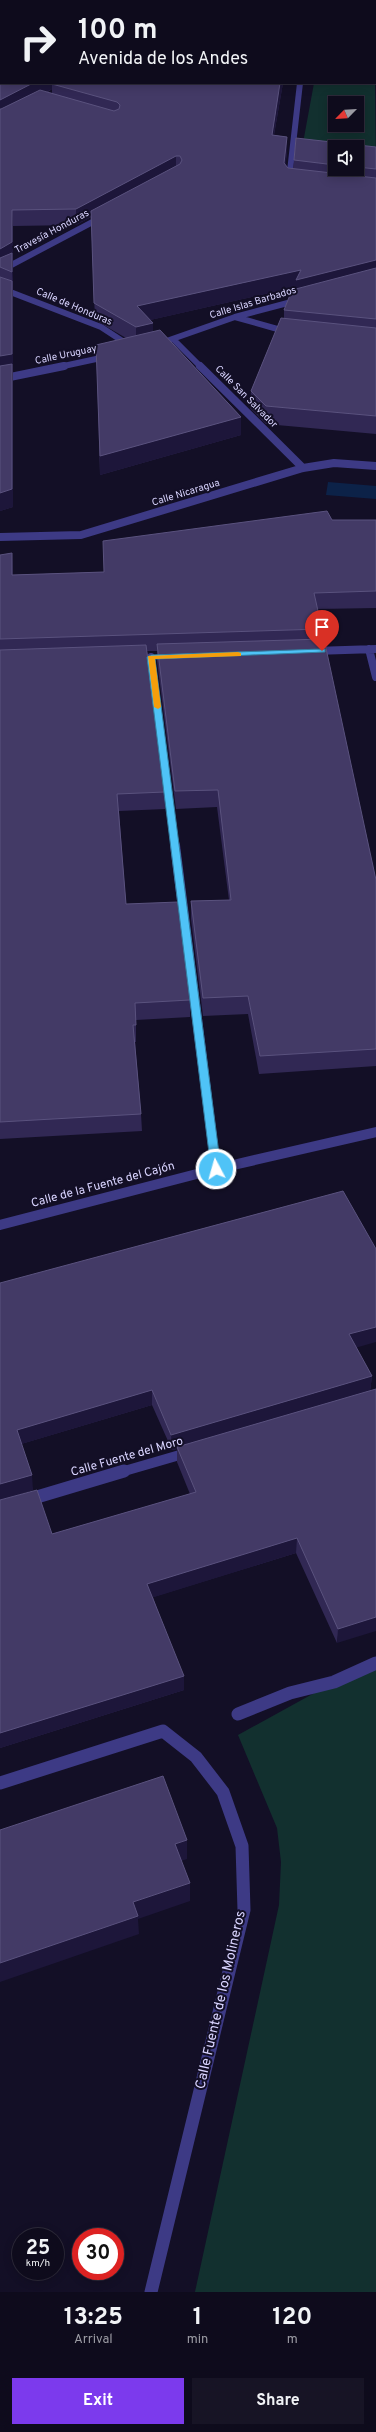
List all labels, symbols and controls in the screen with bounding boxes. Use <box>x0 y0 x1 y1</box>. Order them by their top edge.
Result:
text: 100 m <box>78 13 158 49</box>
icon: right <box>12 16 64 68</box>
text: Avenida de los Andes <box>78 48 248 71</box>
north arrow <box>328 96 364 132</box>
map controls <box>328 96 364 176</box>
button: sound <box>328 140 364 176</box>
street label: Travesía Honduras <box>13 207 92 257</box>
street label: Calle Islas Barbados <box>208 284 298 322</box>
street label: Calle de Honduras <box>34 285 114 329</box>
street label: Calle Uruguay <box>34 342 98 368</box>
street label: Calle San Salvador <box>212 363 280 431</box>
street label: Calle Nicaragua <box>150 477 222 509</box>
pin <box>305 610 339 651</box>
icon: arrive <box>311 616 333 638</box>
position arrow <box>195 1148 237 1190</box>
street label: Calle de la Fuente del Cajón <box>29 1158 177 1212</box>
street label: Calle Fuente del Moro <box>69 1433 185 1481</box>
street label: Calle Fuente de los Molineros <box>192 1909 250 2091</box>
speed limit sign: 30 <box>72 2228 124 2280</box>
text: 25 <box>26 2236 50 2262</box>
text: km/h <box>26 2257 50 2270</box>
text: 13:25 <box>64 2303 123 2333</box>
text: 1 <box>193 2303 202 2333</box>
text: 120 <box>272 2303 312 2333</box>
text: Arrival <box>74 2332 113 2348</box>
text: min <box>187 2332 208 2348</box>
text: m <box>287 2332 298 2348</box>
button: Exit <box>12 2378 184 2424</box>
button: Share <box>192 2378 364 2424</box>

